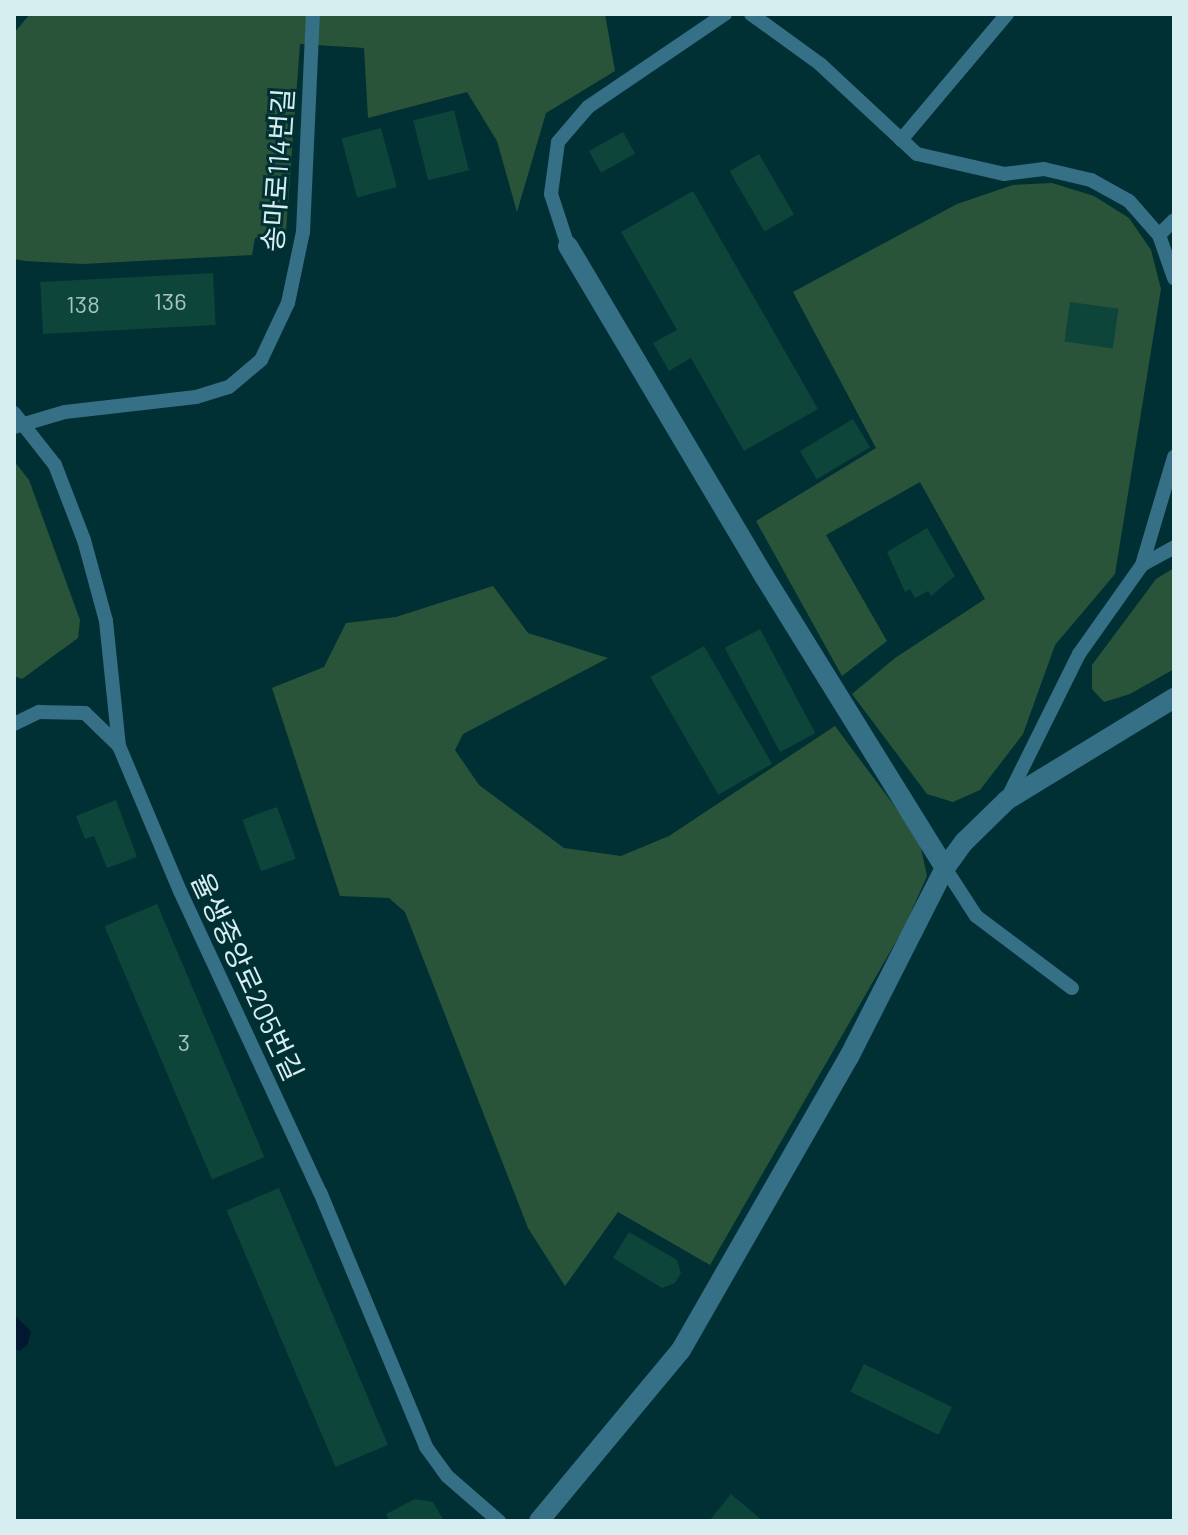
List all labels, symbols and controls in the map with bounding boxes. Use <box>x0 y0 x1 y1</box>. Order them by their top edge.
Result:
street label: 송마로114번길 <box>255 87 299 253</box>
house number: 136 <box>153 287 187 315</box>
house number: 138 <box>66 290 100 318</box>
street label: 율생중앙로205번길 <box>185 867 311 1085</box>
house number: 3 <box>178 1028 190 1056</box>

